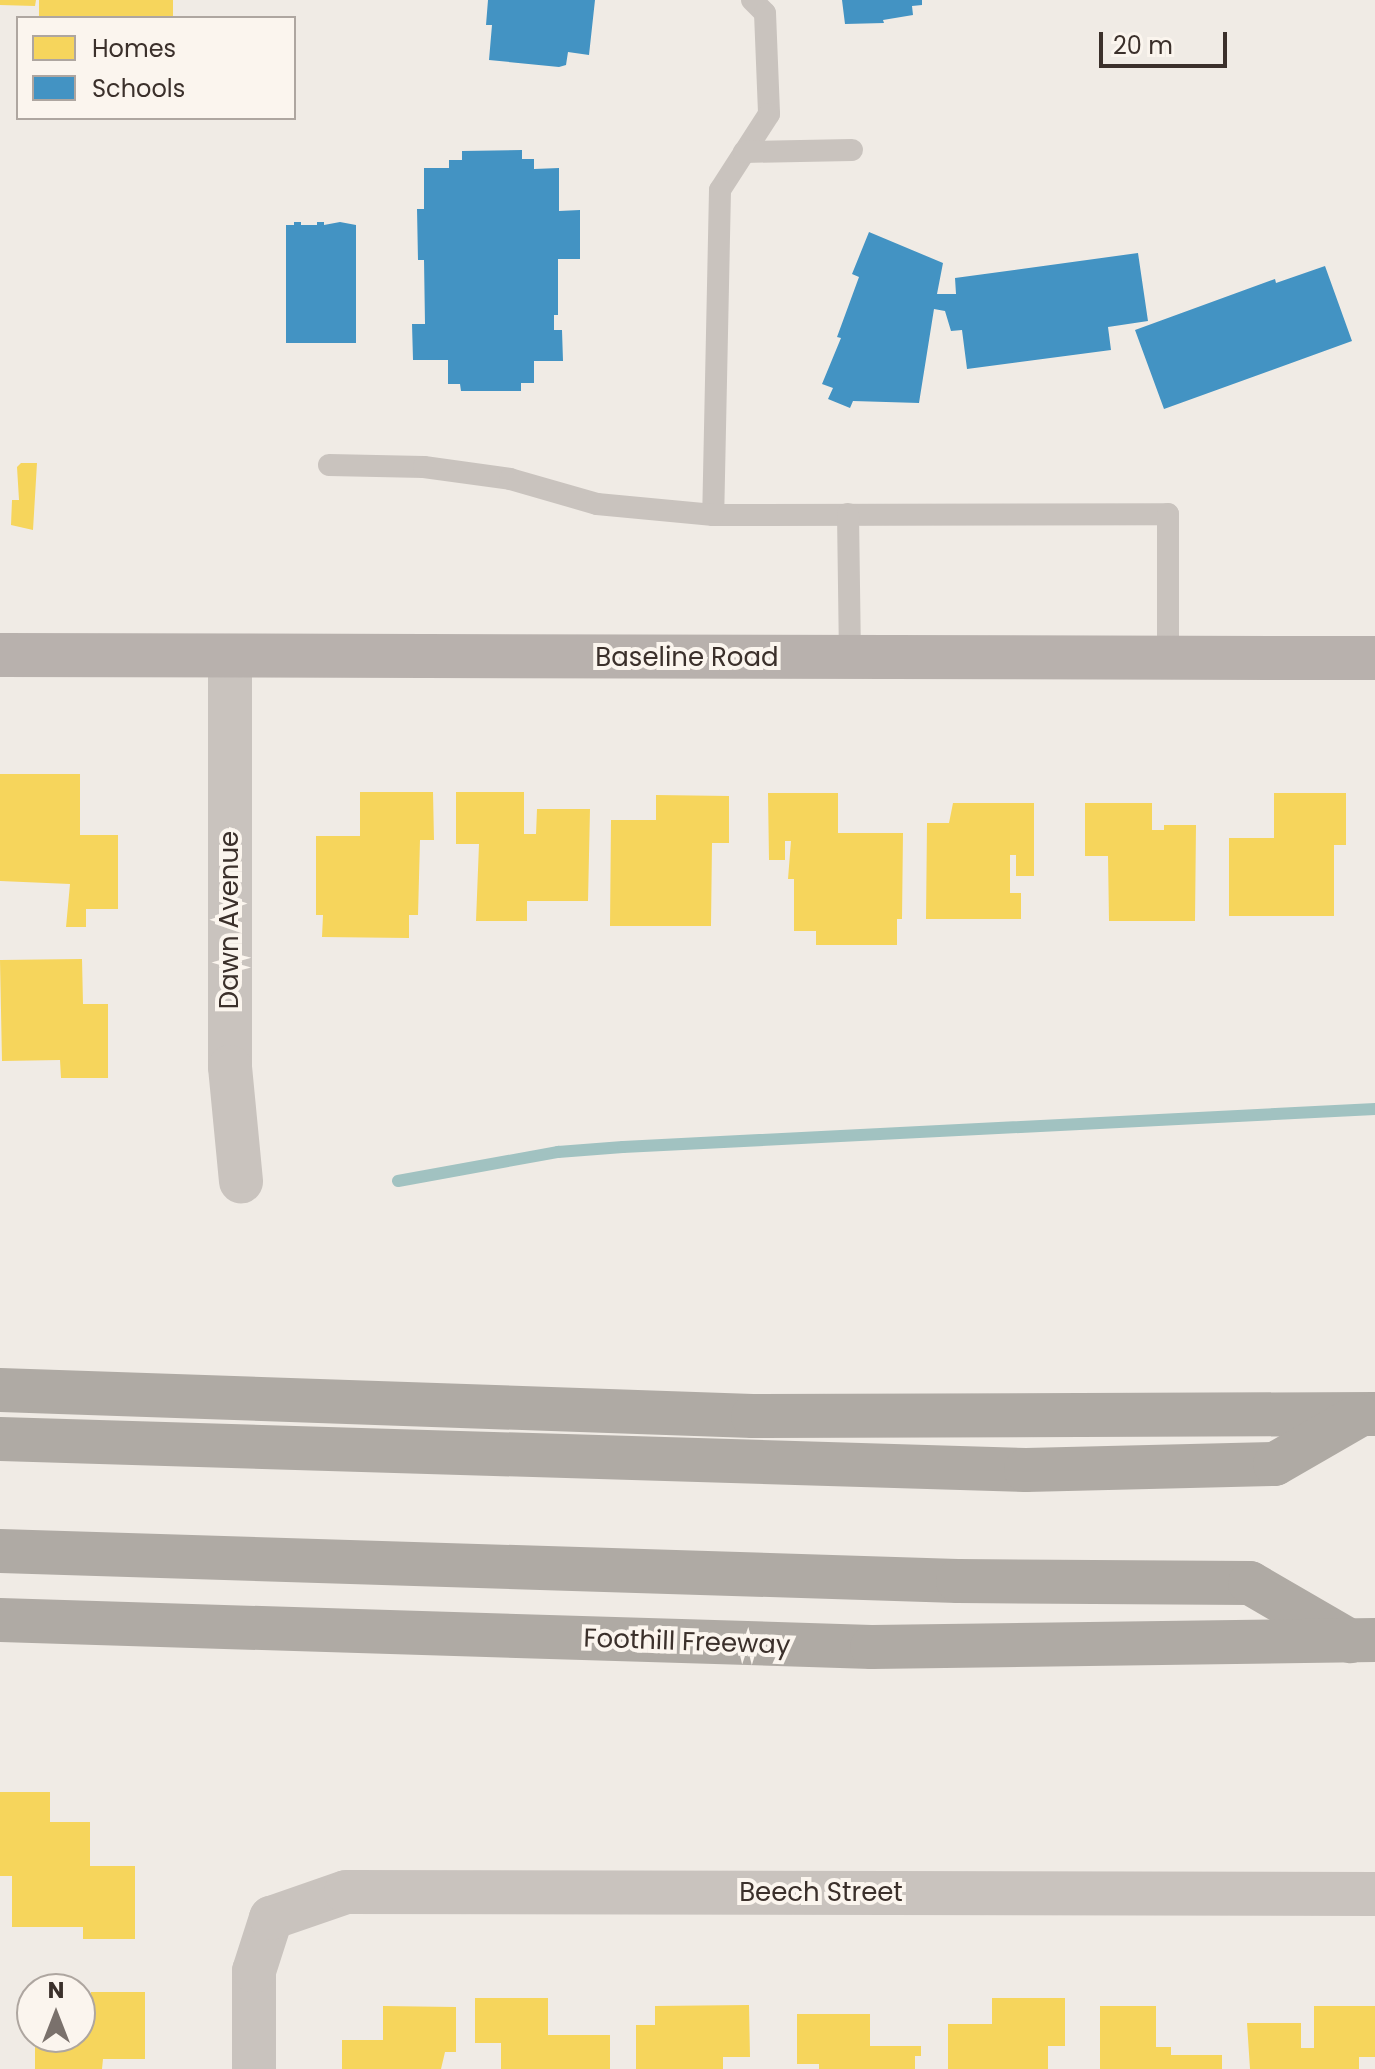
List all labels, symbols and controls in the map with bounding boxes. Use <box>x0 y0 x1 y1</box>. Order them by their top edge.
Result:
legend <box>16 16 296 120</box>
scale bar <box>1103 16 1231 66</box>
text: 20 m <box>1113 29 1173 62</box>
text: Homes <box>92 32 176 65</box>
text: Schools <box>92 72 185 105</box>
street label: Baseline Road <box>595 642 779 674</box>
street label: Dawn Avenue <box>214 831 246 1009</box>
street label: Foothill Freeway <box>583 1623 791 1661</box>
street label: Beech Street <box>739 1877 903 1909</box>
north arrow <box>16 1973 96 2053</box>
text: N <box>48 1975 64 2006</box>

